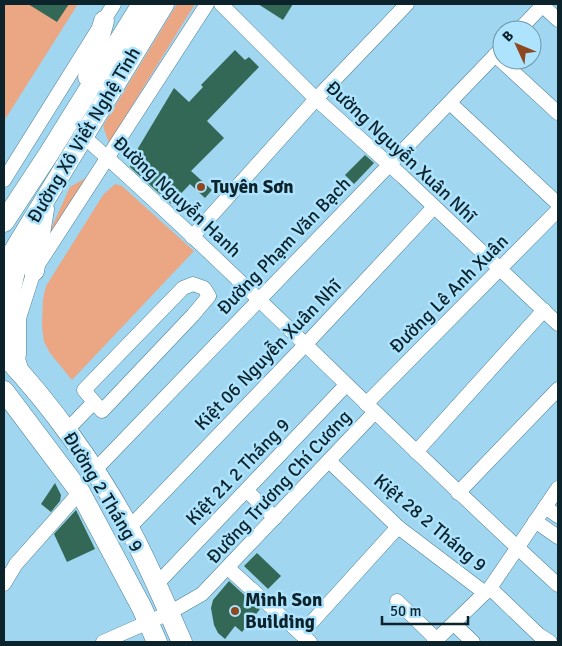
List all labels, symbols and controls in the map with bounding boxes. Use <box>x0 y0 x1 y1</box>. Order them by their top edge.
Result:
north arrow <box>492 20 542 70</box>
text: B <box>499 27 517 45</box>
street label: Đường Xô Viết Nghệ Tĩnh <box>22 43 146 227</box>
street label: Đường Nguyễn Xuân Nhĩ <box>321 76 482 229</box>
street label: Đường Nguyễn Hanh <box>108 131 246 263</box>
street label: Đường Phạm Văn Bạch <box>212 172 356 320</box>
place label: Tuyên Sơn <box>211 175 294 199</box>
marker: Tuyên Sơn <box>195 181 207 193</box>
street label: Đường Lê Anh Xuân <box>385 230 513 358</box>
street label: Kiệt 06 Nguyễn Xuân Nhĩ <box>189 274 347 436</box>
street label: Đường Trương Chí Cương <box>202 405 356 569</box>
street label: Kiệt 21 2 Tháng 9 <box>181 413 295 531</box>
street label: Đường 2 Tháng 9 <box>58 427 148 557</box>
street label: Kiệt 28 2 Tháng 9 <box>369 469 491 577</box>
place label: Minh Son Building <box>245 588 322 634</box>
scale bar <box>382 594 468 626</box>
text: 50 m <box>390 602 421 620</box>
marker: Minh Son Building <box>229 605 241 617</box>

